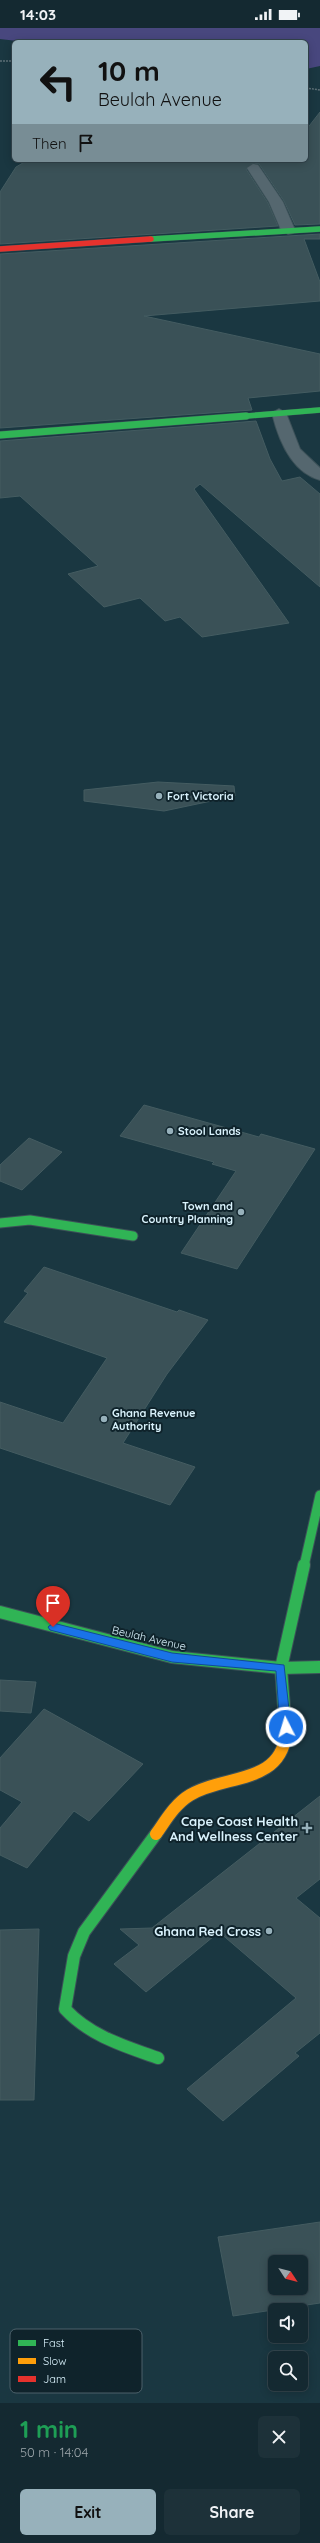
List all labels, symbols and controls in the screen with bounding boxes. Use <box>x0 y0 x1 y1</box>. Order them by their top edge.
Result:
text: 14:03 <box>20 5 56 24</box>
text: 10 m <box>98 53 160 88</box>
icon: left <box>32 56 84 108</box>
text: Beulah Avenue <box>98 88 222 111</box>
icon: arrive <box>75 132 97 154</box>
text: Then <box>32 134 67 153</box>
place label: Fort Victoria <box>167 789 234 803</box>
marker: Fort Victoria <box>154 791 164 801</box>
place label: Stool Lands <box>178 1124 241 1138</box>
marker: Stool Lands <box>165 1126 175 1136</box>
place label: Town and Country Planning <box>142 1199 233 1226</box>
marker: Town and Country Planning <box>236 1207 246 1217</box>
place label: Ghana Revenue Authority <box>112 1406 196 1433</box>
marker: Ghana Revenue Authority <box>99 1414 109 1424</box>
pin <box>36 1586 70 1627</box>
icon: arrive <box>42 1592 64 1614</box>
street label: Beulah Avenue <box>111 1623 187 1653</box>
position arrow <box>265 1706 307 1748</box>
place label: Cape Coast Health And Wellness Center <box>170 1813 298 1844</box>
marker: Cape Coast Health And Wellness Center <box>301 1822 313 1834</box>
place label: Ghana Red Cross <box>154 1923 261 1939</box>
marker: Ghana Red Cross <box>264 1926 274 1936</box>
north arrow <box>268 2255 308 2295</box>
map controls <box>268 2255 308 2391</box>
button: sound <box>268 2303 308 2343</box>
legend <box>10 2329 142 2393</box>
text: Fast <box>43 2336 65 2350</box>
button: search <box>268 2351 308 2391</box>
text: Slow <box>43 2354 67 2368</box>
text: Jam <box>43 2372 66 2386</box>
text: 1 min <box>20 2414 78 2444</box>
button: close <box>258 2416 300 2458</box>
text: 50 m · 14:04 <box>20 2444 88 2460</box>
button: Exit <box>20 2489 156 2535</box>
button: Share <box>164 2489 300 2535</box>

